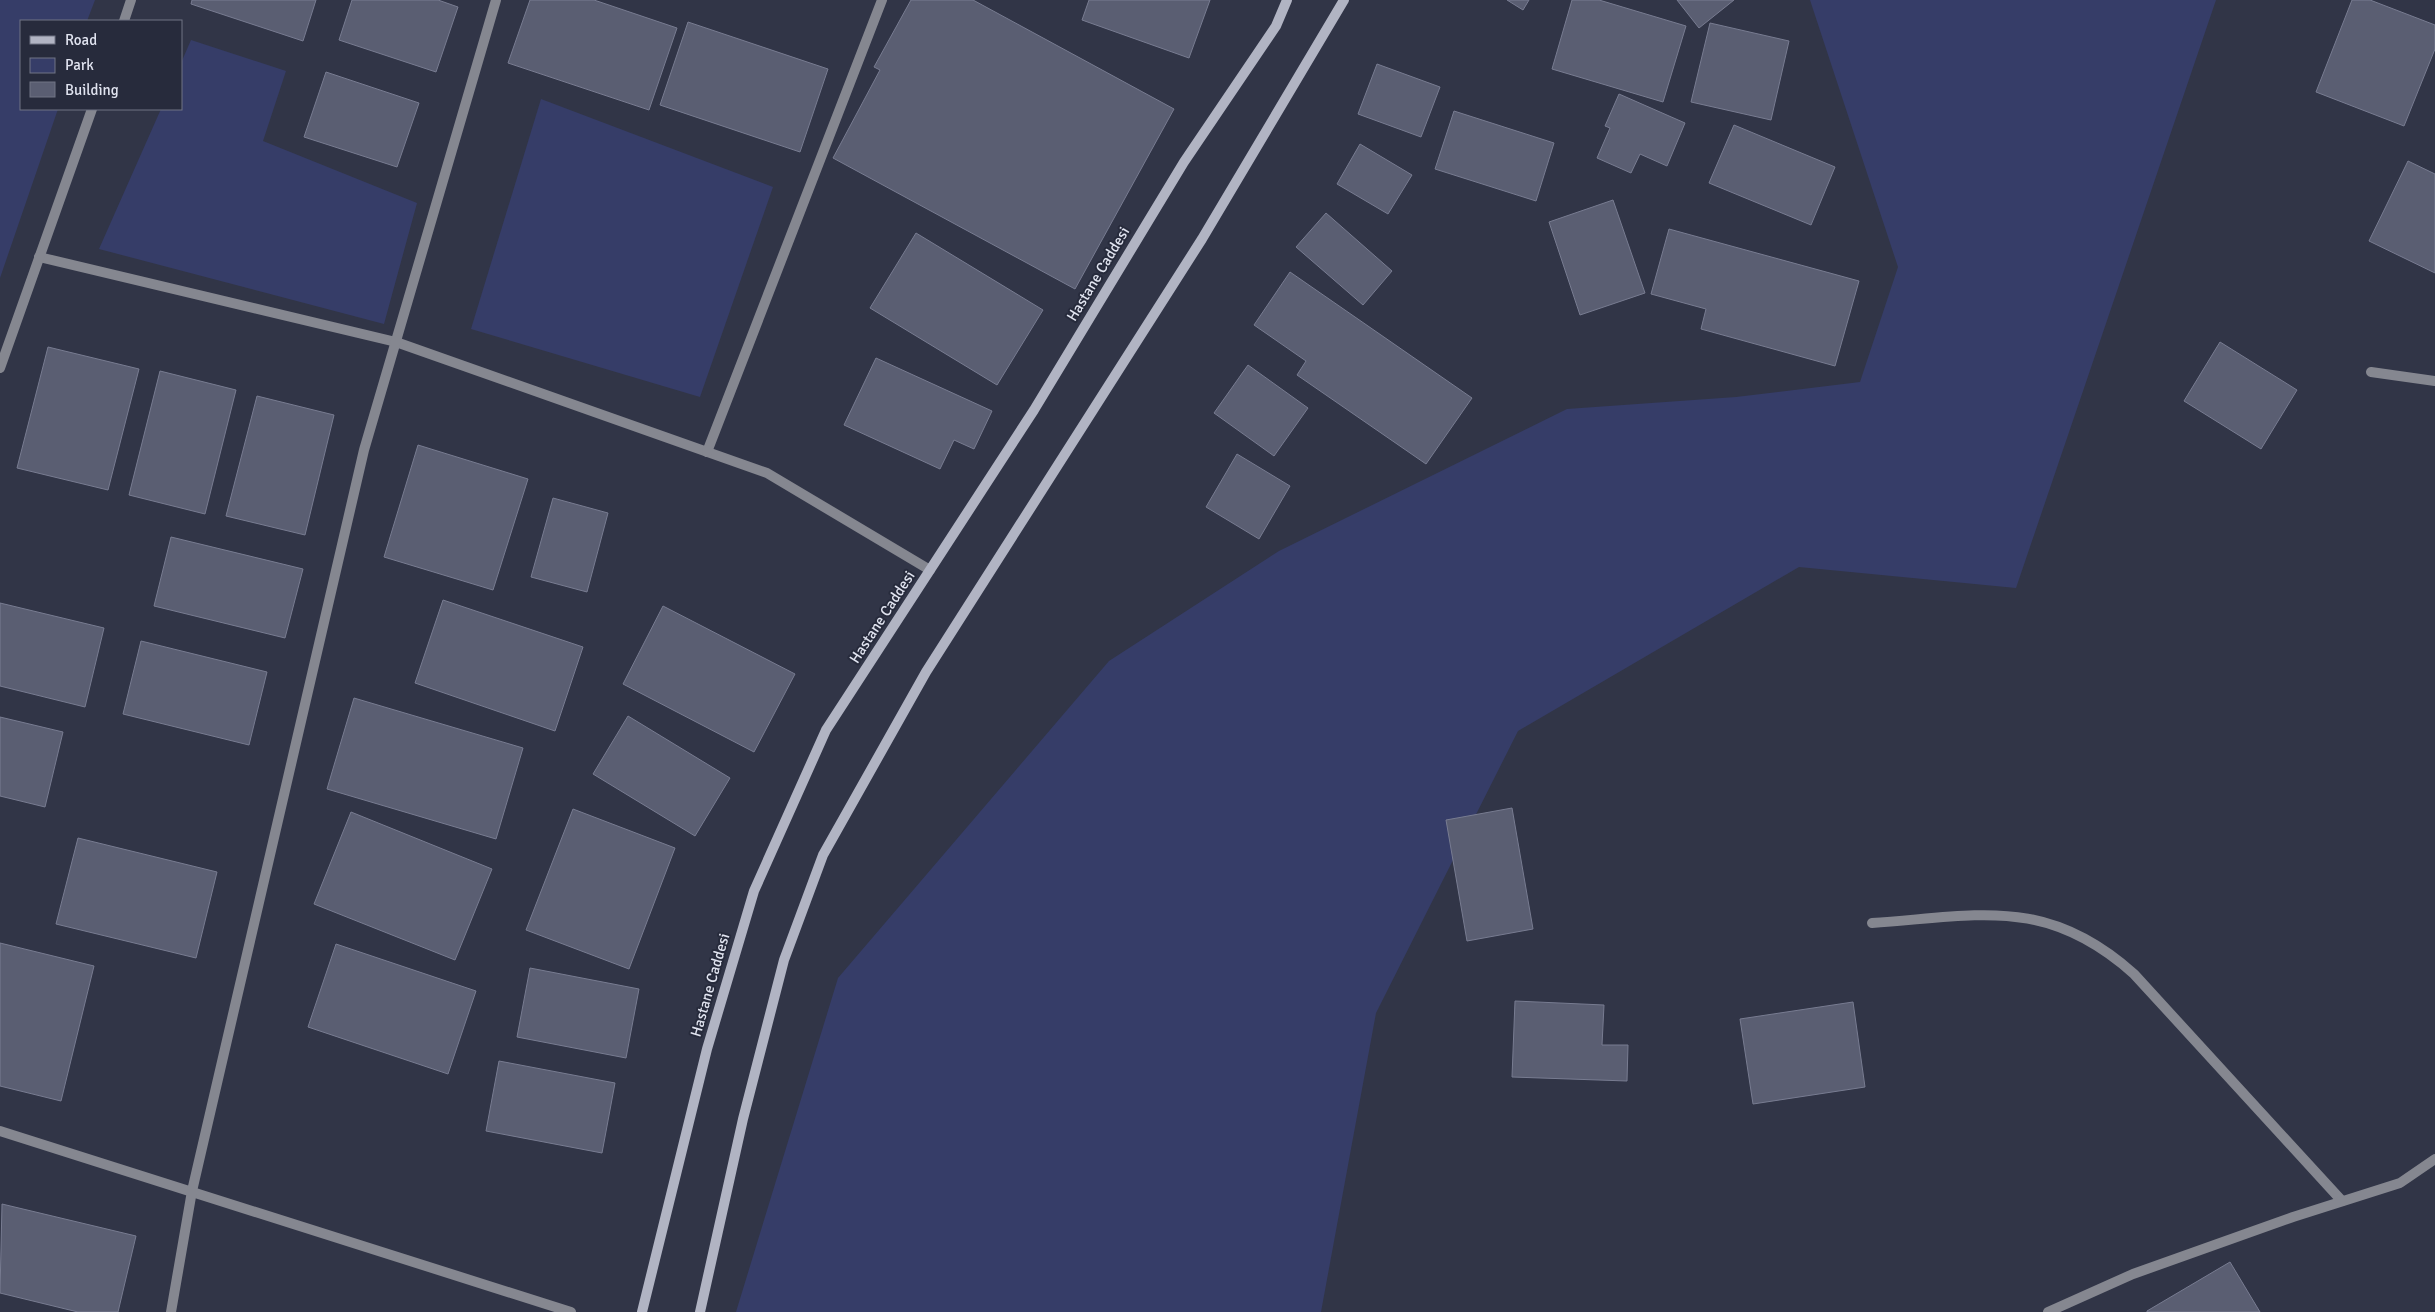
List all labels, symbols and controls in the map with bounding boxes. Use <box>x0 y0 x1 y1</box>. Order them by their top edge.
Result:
legend <box>20 20 182 110</box>
text: Road <box>65 31 97 49</box>
text: Park <box>65 56 94 74</box>
text: Building <box>65 81 119 99</box>
street label: Hastane Caddesi <box>1063 224 1133 324</box>
street label: Hastane Caddesi <box>845 567 919 667</box>
street label: Hastane Caddesi <box>687 931 733 1039</box>

